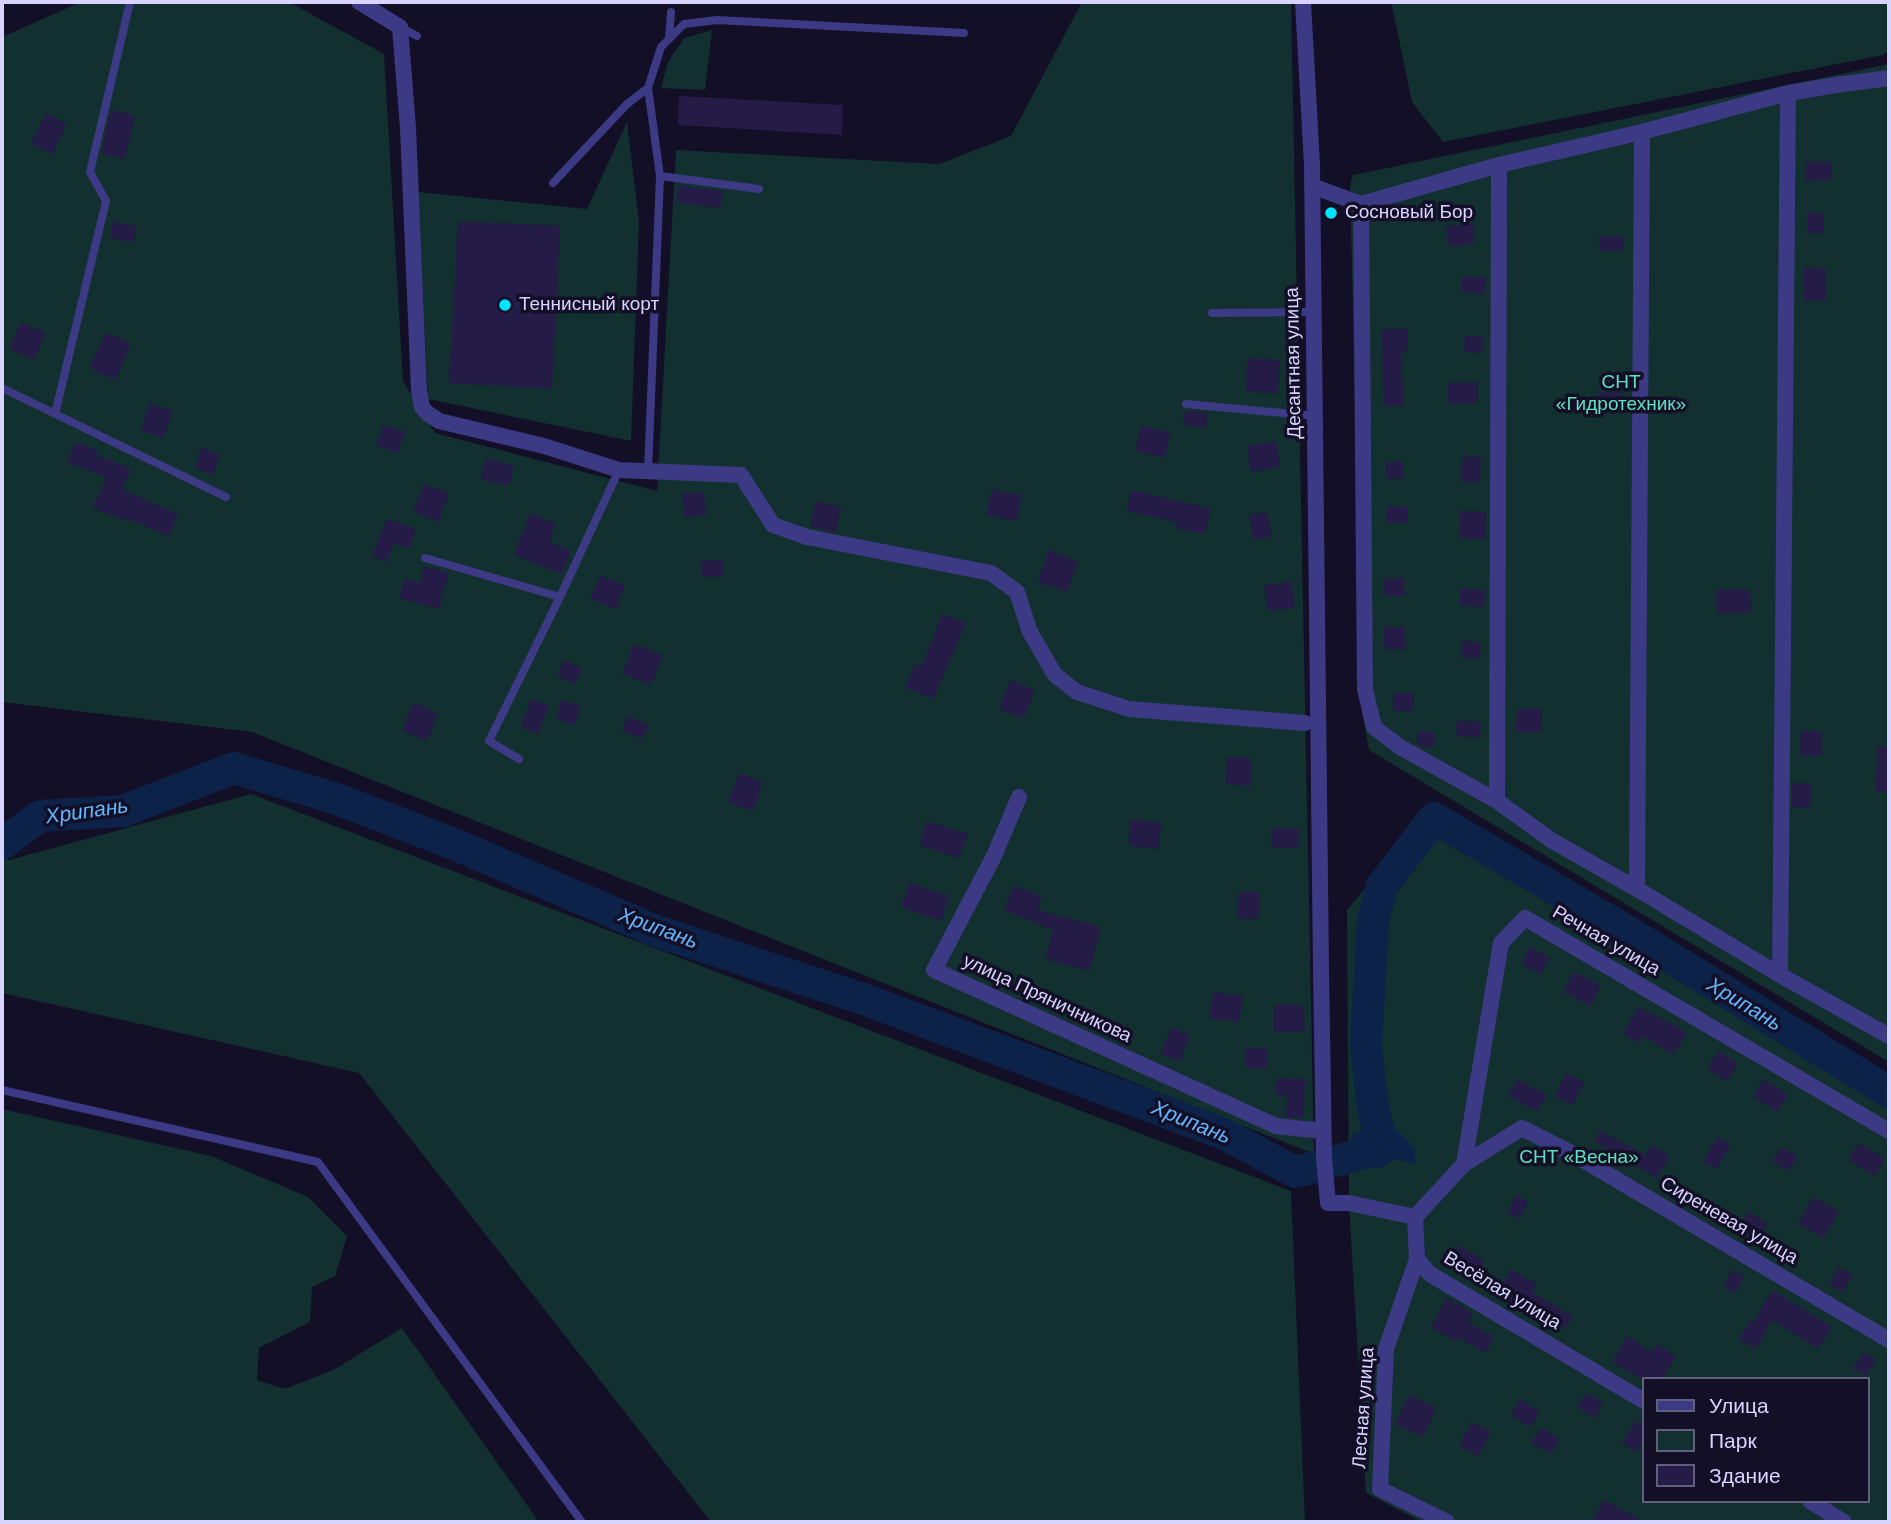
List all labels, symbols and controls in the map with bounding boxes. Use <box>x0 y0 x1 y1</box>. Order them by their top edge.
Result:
place label: Сосновый Бор <box>1345 202 1473 224</box>
marker: Сосновый Бор <box>1323 205 1339 221</box>
street label: Десантная улица <box>1281 287 1307 439</box>
place label: Теннисный корт <box>519 294 659 316</box>
marker: Теннисный корт <box>497 297 513 313</box>
park label: СНТ «Гидротехник» <box>1556 372 1686 416</box>
water label: Хрипань <box>44 794 130 830</box>
street label: Речная улица <box>1548 901 1664 981</box>
water label: Хрипань <box>615 903 701 955</box>
street label: улица Пряничникова <box>959 950 1135 1048</box>
water label: Хрипань <box>1702 973 1786 1037</box>
water label: Хрипань <box>1148 1096 1234 1150</box>
park label: СНТ «Весна» <box>1519 1147 1639 1169</box>
street label: Сиреневая улица <box>1656 1172 1802 1270</box>
street label: Весёлая улица <box>1439 1247 1565 1335</box>
street label: Лесная улица <box>1348 1347 1380 1469</box>
legend <box>1643 1377 1870 1503</box>
text: Улица <box>1709 1394 1769 1417</box>
text: Парк <box>1709 1429 1757 1452</box>
text: Здание <box>1709 1464 1781 1487</box>

